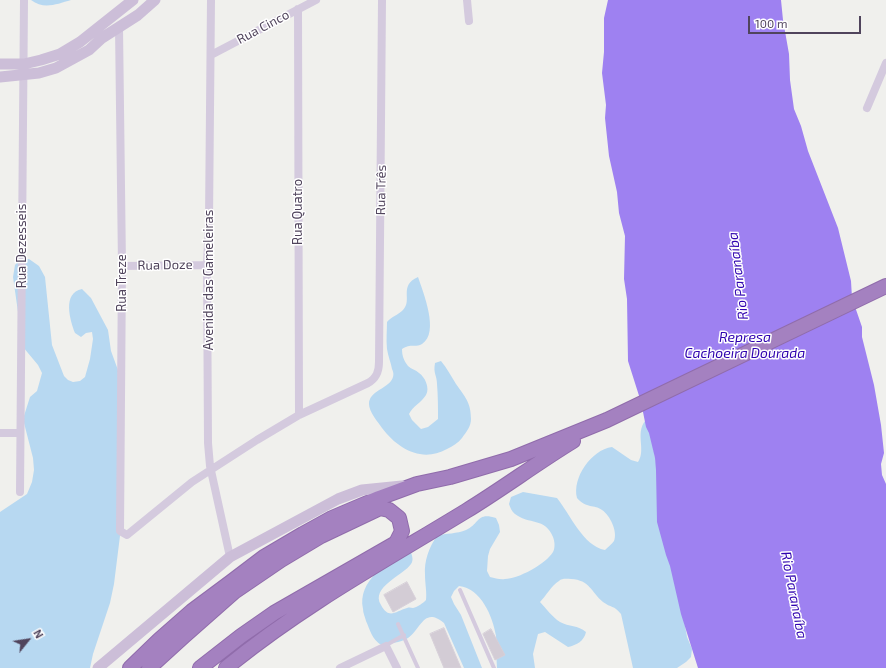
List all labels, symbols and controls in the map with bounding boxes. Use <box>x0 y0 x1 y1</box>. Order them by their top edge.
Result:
street label: Rua Cinco <box>234 7 292 47</box>
scale bar <box>750 8 863 34</box>
text: 100 m <box>755 16 787 30</box>
street label: Rua Três <box>373 165 389 215</box>
street label: Rua Quatro <box>290 179 306 245</box>
street label: Rua Dezesseis <box>14 204 30 288</box>
street label: Avenida das Gameleiras <box>201 210 217 350</box>
water label: Rio Paranaíba <box>724 231 752 321</box>
street label: Rua Treze <box>114 254 130 312</box>
street label: Rua Doze <box>137 257 193 273</box>
water label: Represa Cachoeira Dourada <box>685 329 805 362</box>
water label: Rio Paranaíba <box>777 550 811 640</box>
north arrow <box>8 620 48 660</box>
text: N <box>31 627 46 640</box>

